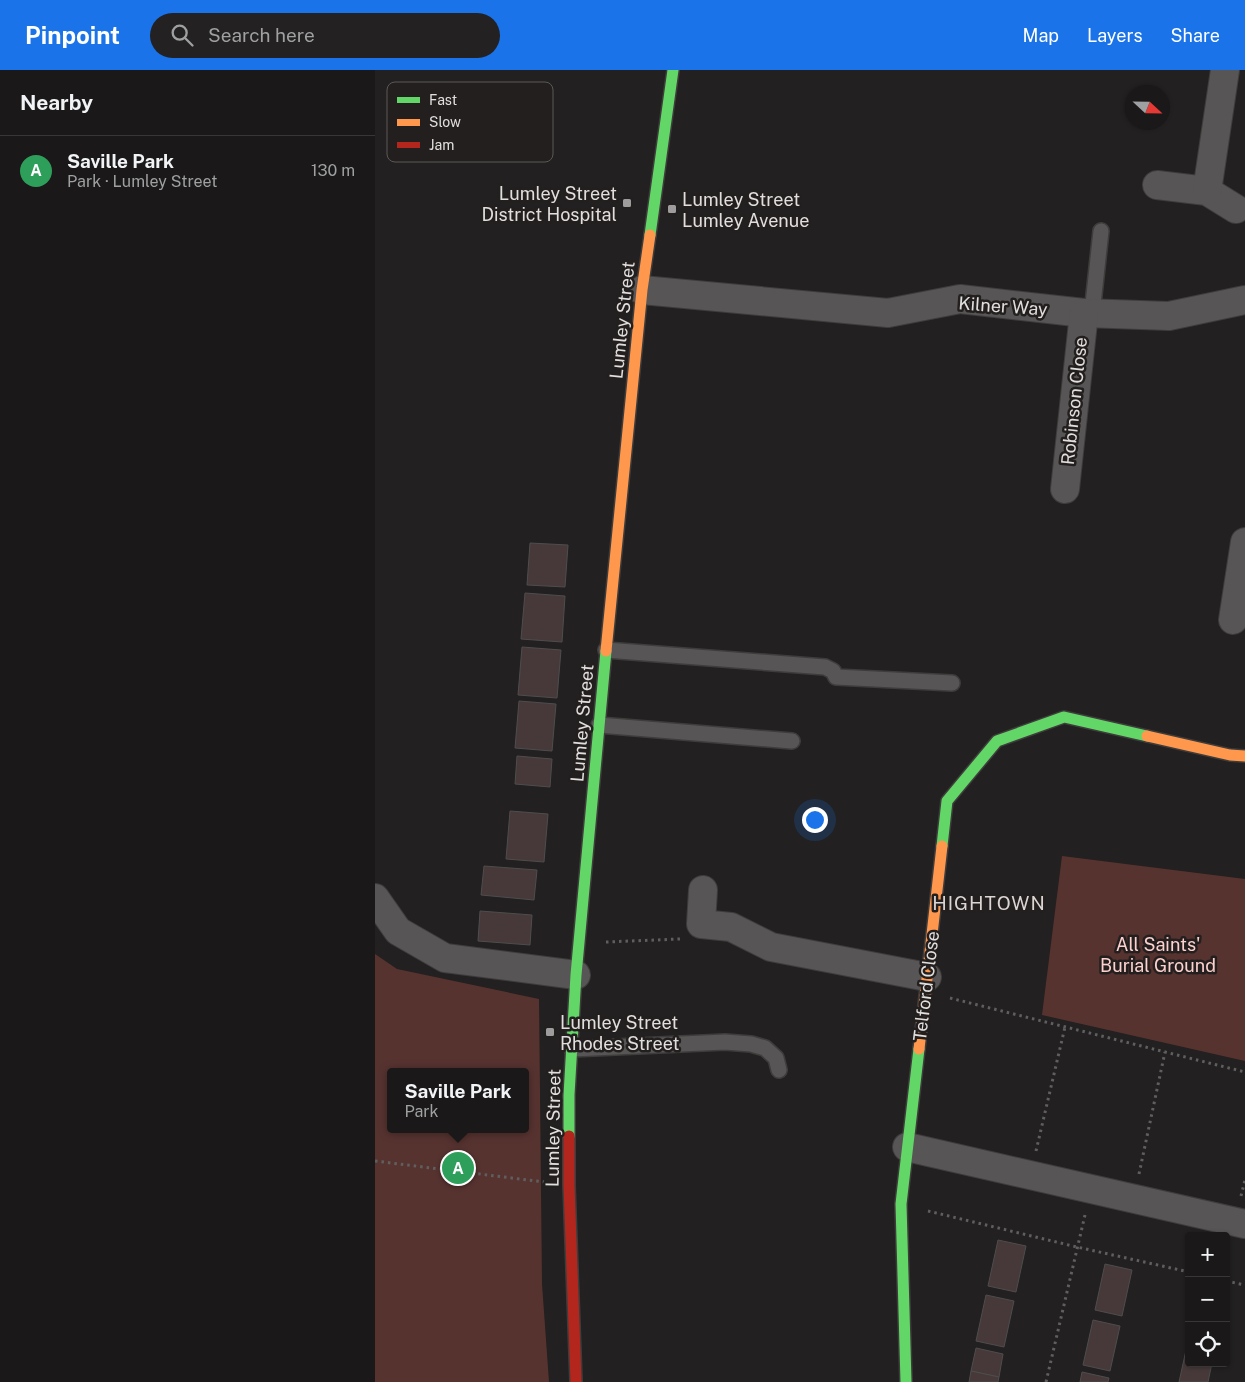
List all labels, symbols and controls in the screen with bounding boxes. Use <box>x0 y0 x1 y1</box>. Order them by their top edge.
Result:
search box <box>150 13 500 58</box>
text: Pinpoint <box>25 21 120 49</box>
icon: search <box>168 21 196 49</box>
text: Search here <box>208 24 315 46</box>
text: Map <box>1023 25 1059 46</box>
text: Layers <box>1087 25 1143 46</box>
text: Share <box>1171 25 1220 46</box>
legend <box>387 82 553 162</box>
north arrow <box>1125 85 1170 130</box>
text: Nearby <box>20 90 93 115</box>
text: Fast <box>429 92 457 108</box>
text: Slow <box>429 114 461 130</box>
text: Jam <box>429 137 454 153</box>
text: Saville Park <box>67 150 174 172</box>
text: A <box>30 161 42 180</box>
text: 130 m <box>311 161 355 180</box>
text: Park · Lumley Street <box>67 172 218 191</box>
place label: Lumley Street District Hospital <box>482 183 617 225</box>
place label: Lumley Street Lumley Avenue <box>682 189 809 231</box>
marker: Lumley Street District Hospital <box>621 197 633 209</box>
marker: Lumley Street Lumley Avenue <box>666 203 678 215</box>
street label: Lumley Street <box>605 260 639 380</box>
street label: Kilner Way <box>958 292 1049 320</box>
street label: Robinson Close <box>1057 336 1091 466</box>
street label: Lumley Street <box>566 663 598 783</box>
your location <box>802 807 828 833</box>
district label: HIGHTOWN <box>932 892 1046 914</box>
street label: Telford Close <box>909 930 943 1042</box>
park label: All Saints' Burial Ground <box>1100 934 1216 976</box>
place label: Lumley Street Rhodes Street <box>560 1012 680 1054</box>
marker: Lumley Street Rhodes Street <box>544 1026 556 1038</box>
popup <box>387 1068 529 1133</box>
street label: Lumley Street <box>541 1069 565 1187</box>
text: Saville Park <box>404 1080 512 1102</box>
text: Park <box>404 1102 439 1121</box>
pin: A <box>442 1149 474 1187</box>
map controls <box>1185 1232 1230 1367</box>
button: + <box>1185 1232 1230 1277</box>
button: − <box>1185 1277 1230 1322</box>
button: locate <box>1185 1322 1230 1367</box>

